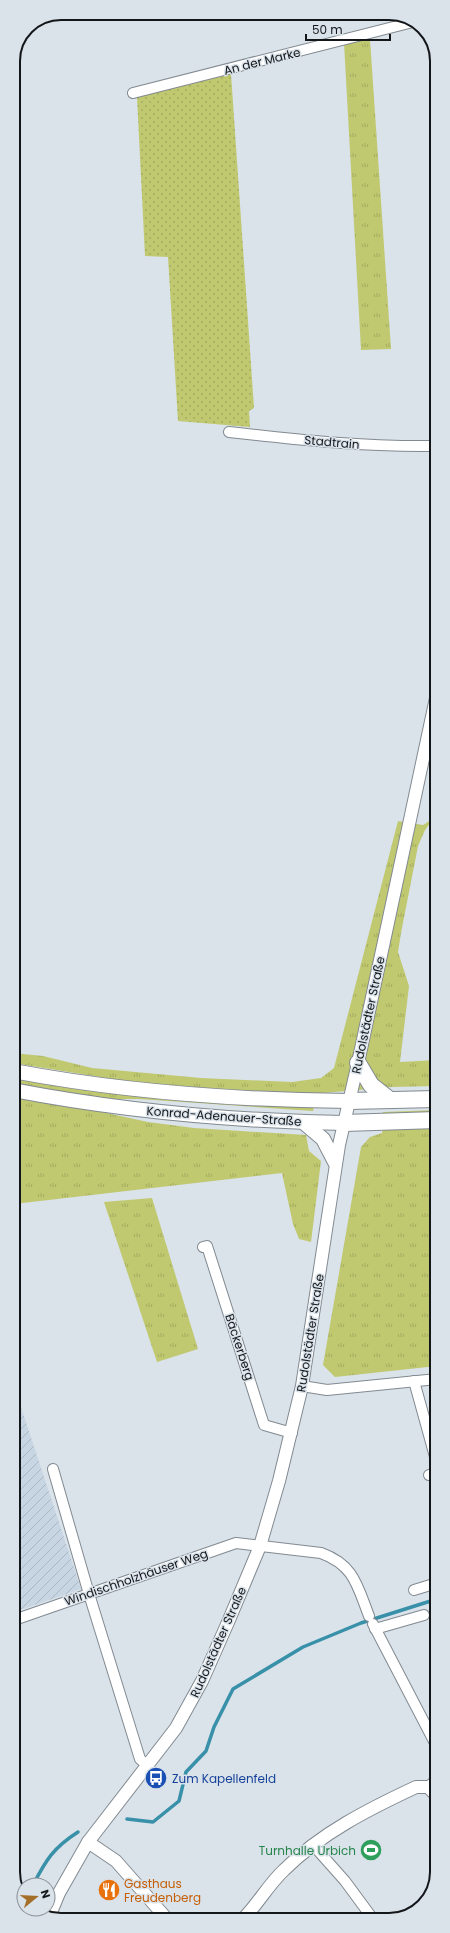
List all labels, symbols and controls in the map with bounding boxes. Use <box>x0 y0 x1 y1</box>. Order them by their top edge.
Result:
scale bar <box>306 16 390 42</box>
text: 50 m <box>312 21 343 38</box>
street label: An der Marke <box>222 43 302 79</box>
street label: Stadtrain <box>304 431 360 453</box>
street label: Rudolstädter Straße <box>347 955 389 1075</box>
street label: Konrad-Adenauer-Straße <box>146 1102 302 1130</box>
street label: Rudolstädter Straße <box>292 1273 328 1393</box>
street label: Bäckerberg <box>221 1312 259 1382</box>
street label: Windischholzhäuser Weg <box>62 1544 210 1610</box>
street label: Rudolstädter Straße <box>186 1584 250 1700</box>
bus stop icon: Zum Kapellenfeld <box>143 1765 169 1791</box>
place label: Zum Kapellenfeld <box>172 1770 276 1787</box>
sports icon: Turnhalle Urbich <box>358 1837 384 1863</box>
place label: Turnhalle Urbich <box>259 1842 356 1859</box>
place label: Gasthaus Freudenberg <box>124 1875 201 1906</box>
north arrow <box>16 1877 56 1917</box>
restaurant icon: Gasthaus Freudenberg <box>96 1877 122 1903</box>
text: N <box>37 1887 54 1900</box>

